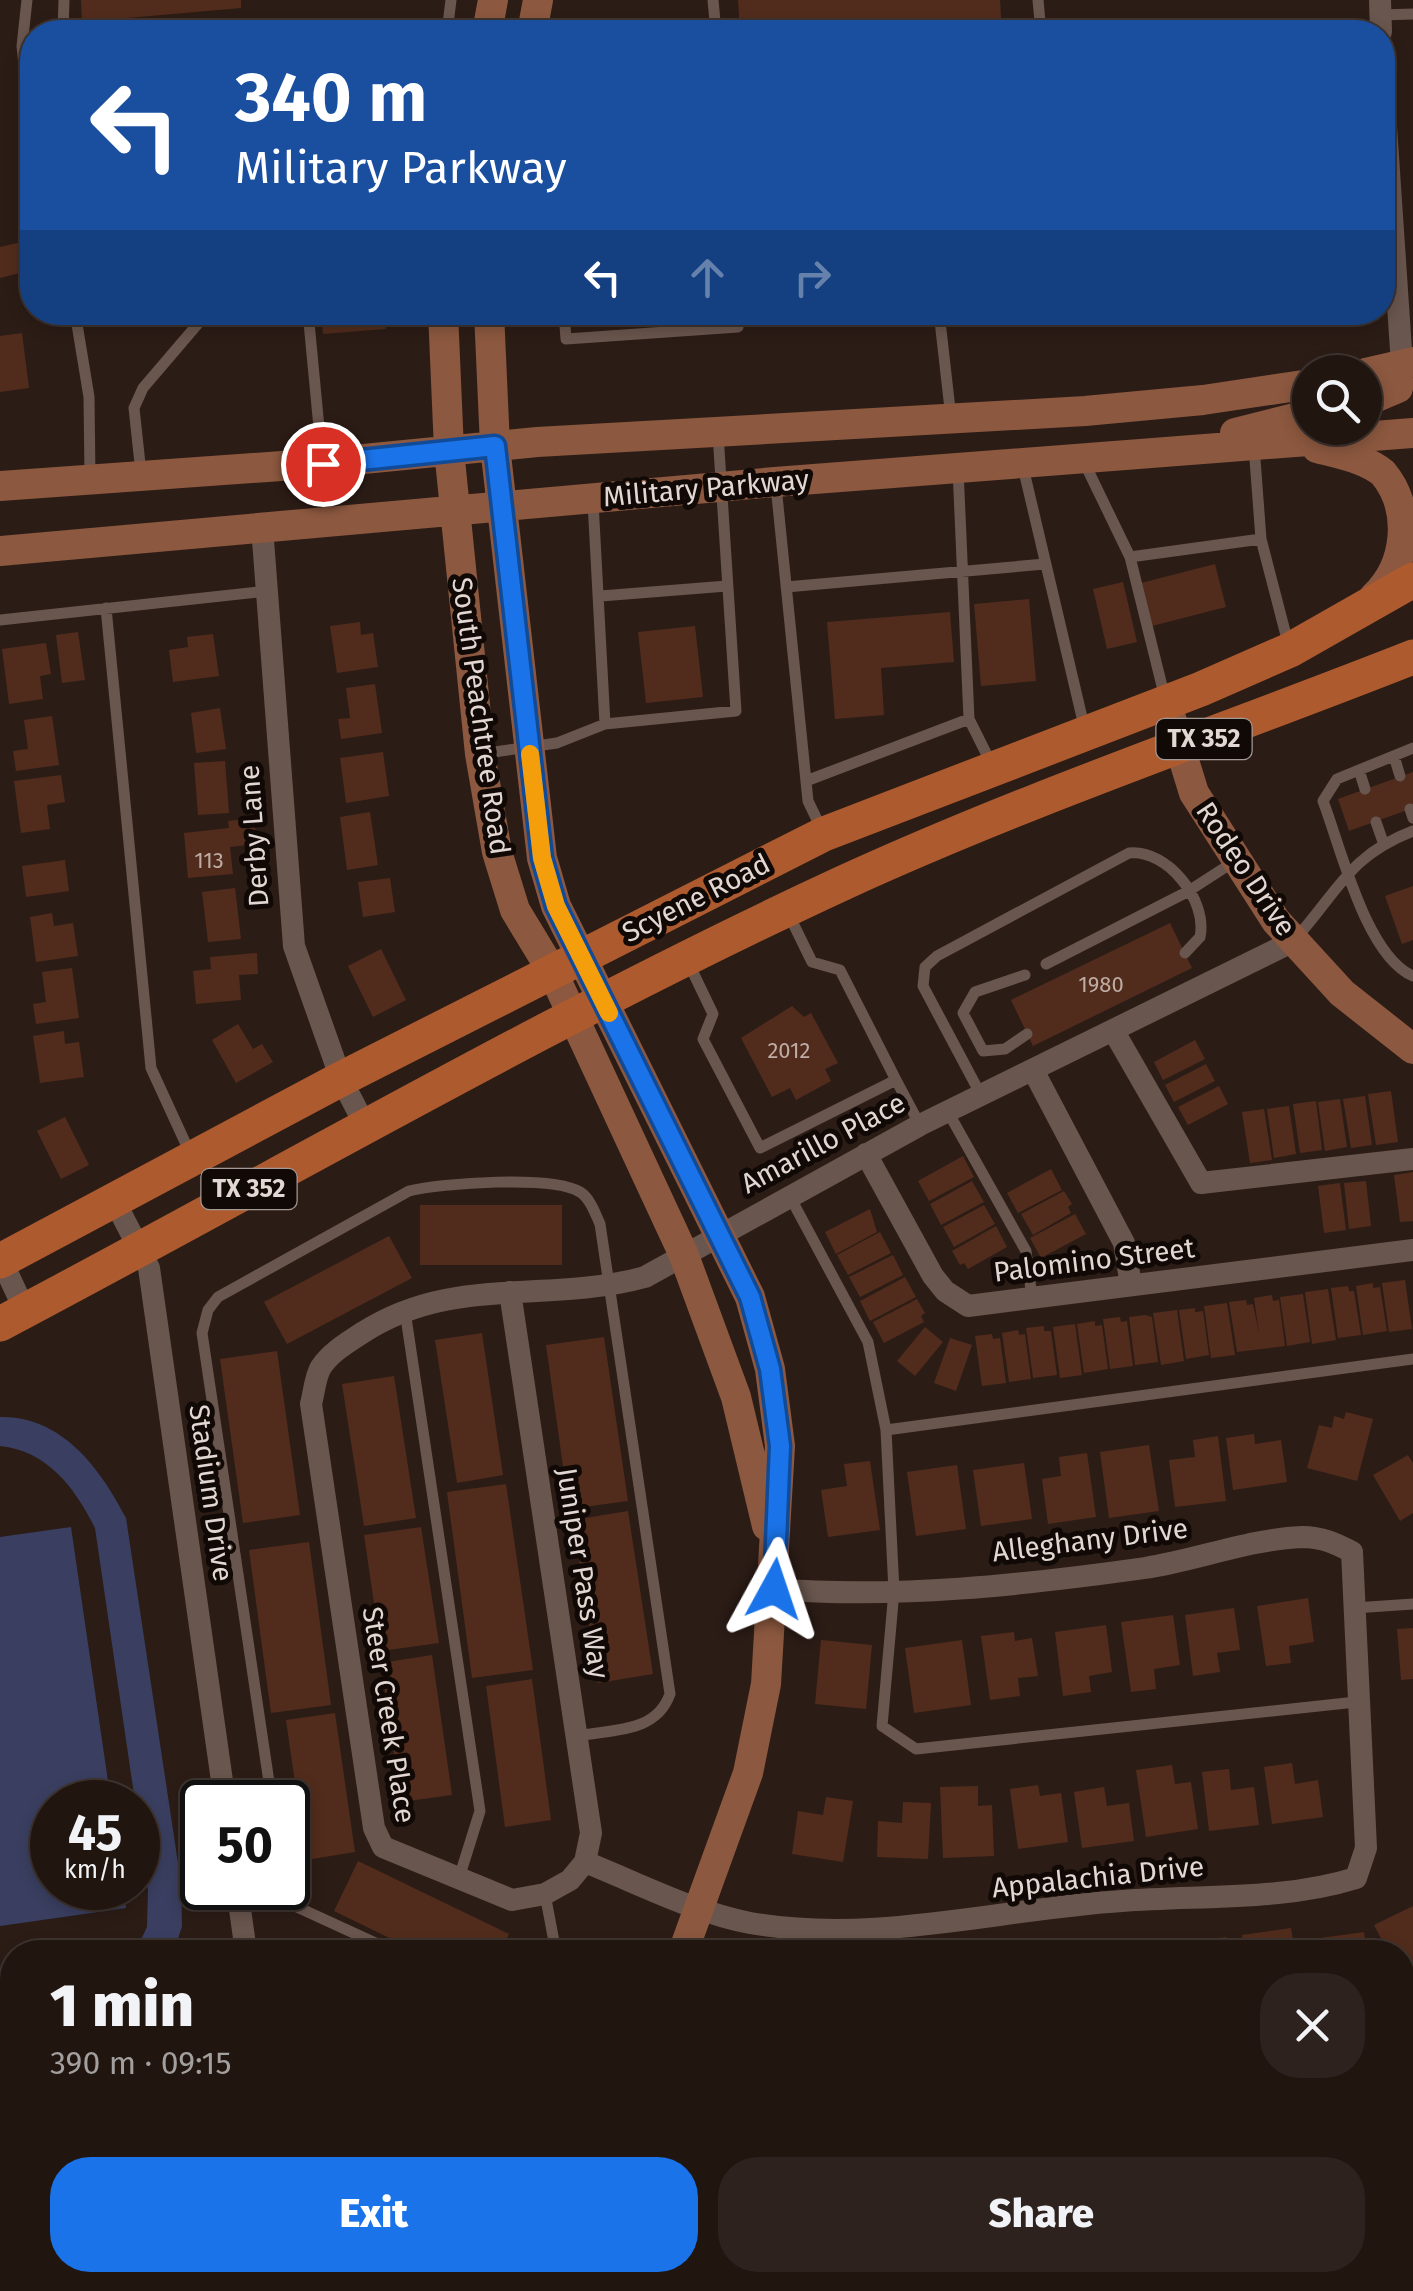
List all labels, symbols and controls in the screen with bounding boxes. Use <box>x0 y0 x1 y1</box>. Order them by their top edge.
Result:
text: 340 m <box>235 56 428 140</box>
icon: left <box>70 60 200 190</box>
text: Military Parkway <box>235 141 567 195</box>
icon: left <box>575 250 630 305</box>
icon: ahead <box>680 250 735 305</box>
icon: right <box>785 250 840 305</box>
map controls <box>1292 355 1382 445</box>
button: search <box>1292 355 1382 445</box>
pin <box>281 422 366 507</box>
icon: arrive <box>296 437 351 492</box>
street label: Military Parkway <box>602 463 810 513</box>
street label: South Peachtree Road <box>445 575 517 857</box>
road number: TX 352 <box>1156 719 1252 759</box>
street label: Derby Lane <box>233 764 275 908</box>
street label: Rodeo Drive <box>1189 796 1303 942</box>
house number: 113 <box>194 847 224 874</box>
street label: Scyene Road <box>617 847 775 949</box>
house number: 1980 <box>1078 971 1124 998</box>
house number: 2012 <box>767 1037 811 1064</box>
street label: Amarillo Place <box>735 1086 911 1200</box>
road number: TX 352 <box>202 1169 296 1209</box>
street label: Palomino Street <box>992 1231 1197 1289</box>
street label: Stadium Drive <box>182 1402 240 1584</box>
street label: Juniper Pass Way <box>550 1465 616 1681</box>
street label: Alleghany Drive <box>990 1512 1190 1568</box>
position arrow <box>722 1537 826 1641</box>
street label: Steer Creek Place <box>356 1604 422 1826</box>
speed limit sign: 50 <box>180 1780 310 1910</box>
text: 45 <box>68 1803 122 1863</box>
street label: Appalachia Drive <box>990 1849 1206 1905</box>
text: km/h <box>64 1855 126 1885</box>
text: 1 min <box>50 1970 194 2042</box>
button: close <box>1260 1973 1365 2078</box>
text: 390 m · 09:15 <box>50 2044 231 2082</box>
button: Exit <box>50 2157 698 2272</box>
button: Share <box>718 2157 1365 2272</box>

